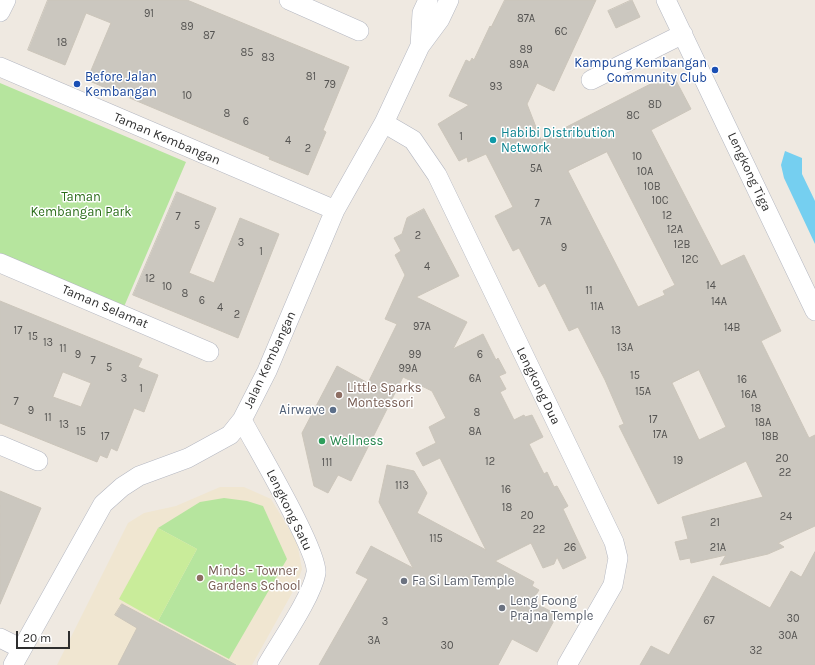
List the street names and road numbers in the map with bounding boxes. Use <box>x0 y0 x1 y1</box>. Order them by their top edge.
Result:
street label: Taman Kembangan <box>111 109 223 169</box>
street label: Lengkong Tiga <box>724 130 774 214</box>
street label: Taman Selamat <box>59 282 151 332</box>
street label: Jalan Kembangan <box>241 309 299 411</box>
street label: Lengkong Dua <box>513 345 563 427</box>
street label: Lengkong Satu <box>263 467 315 553</box>

